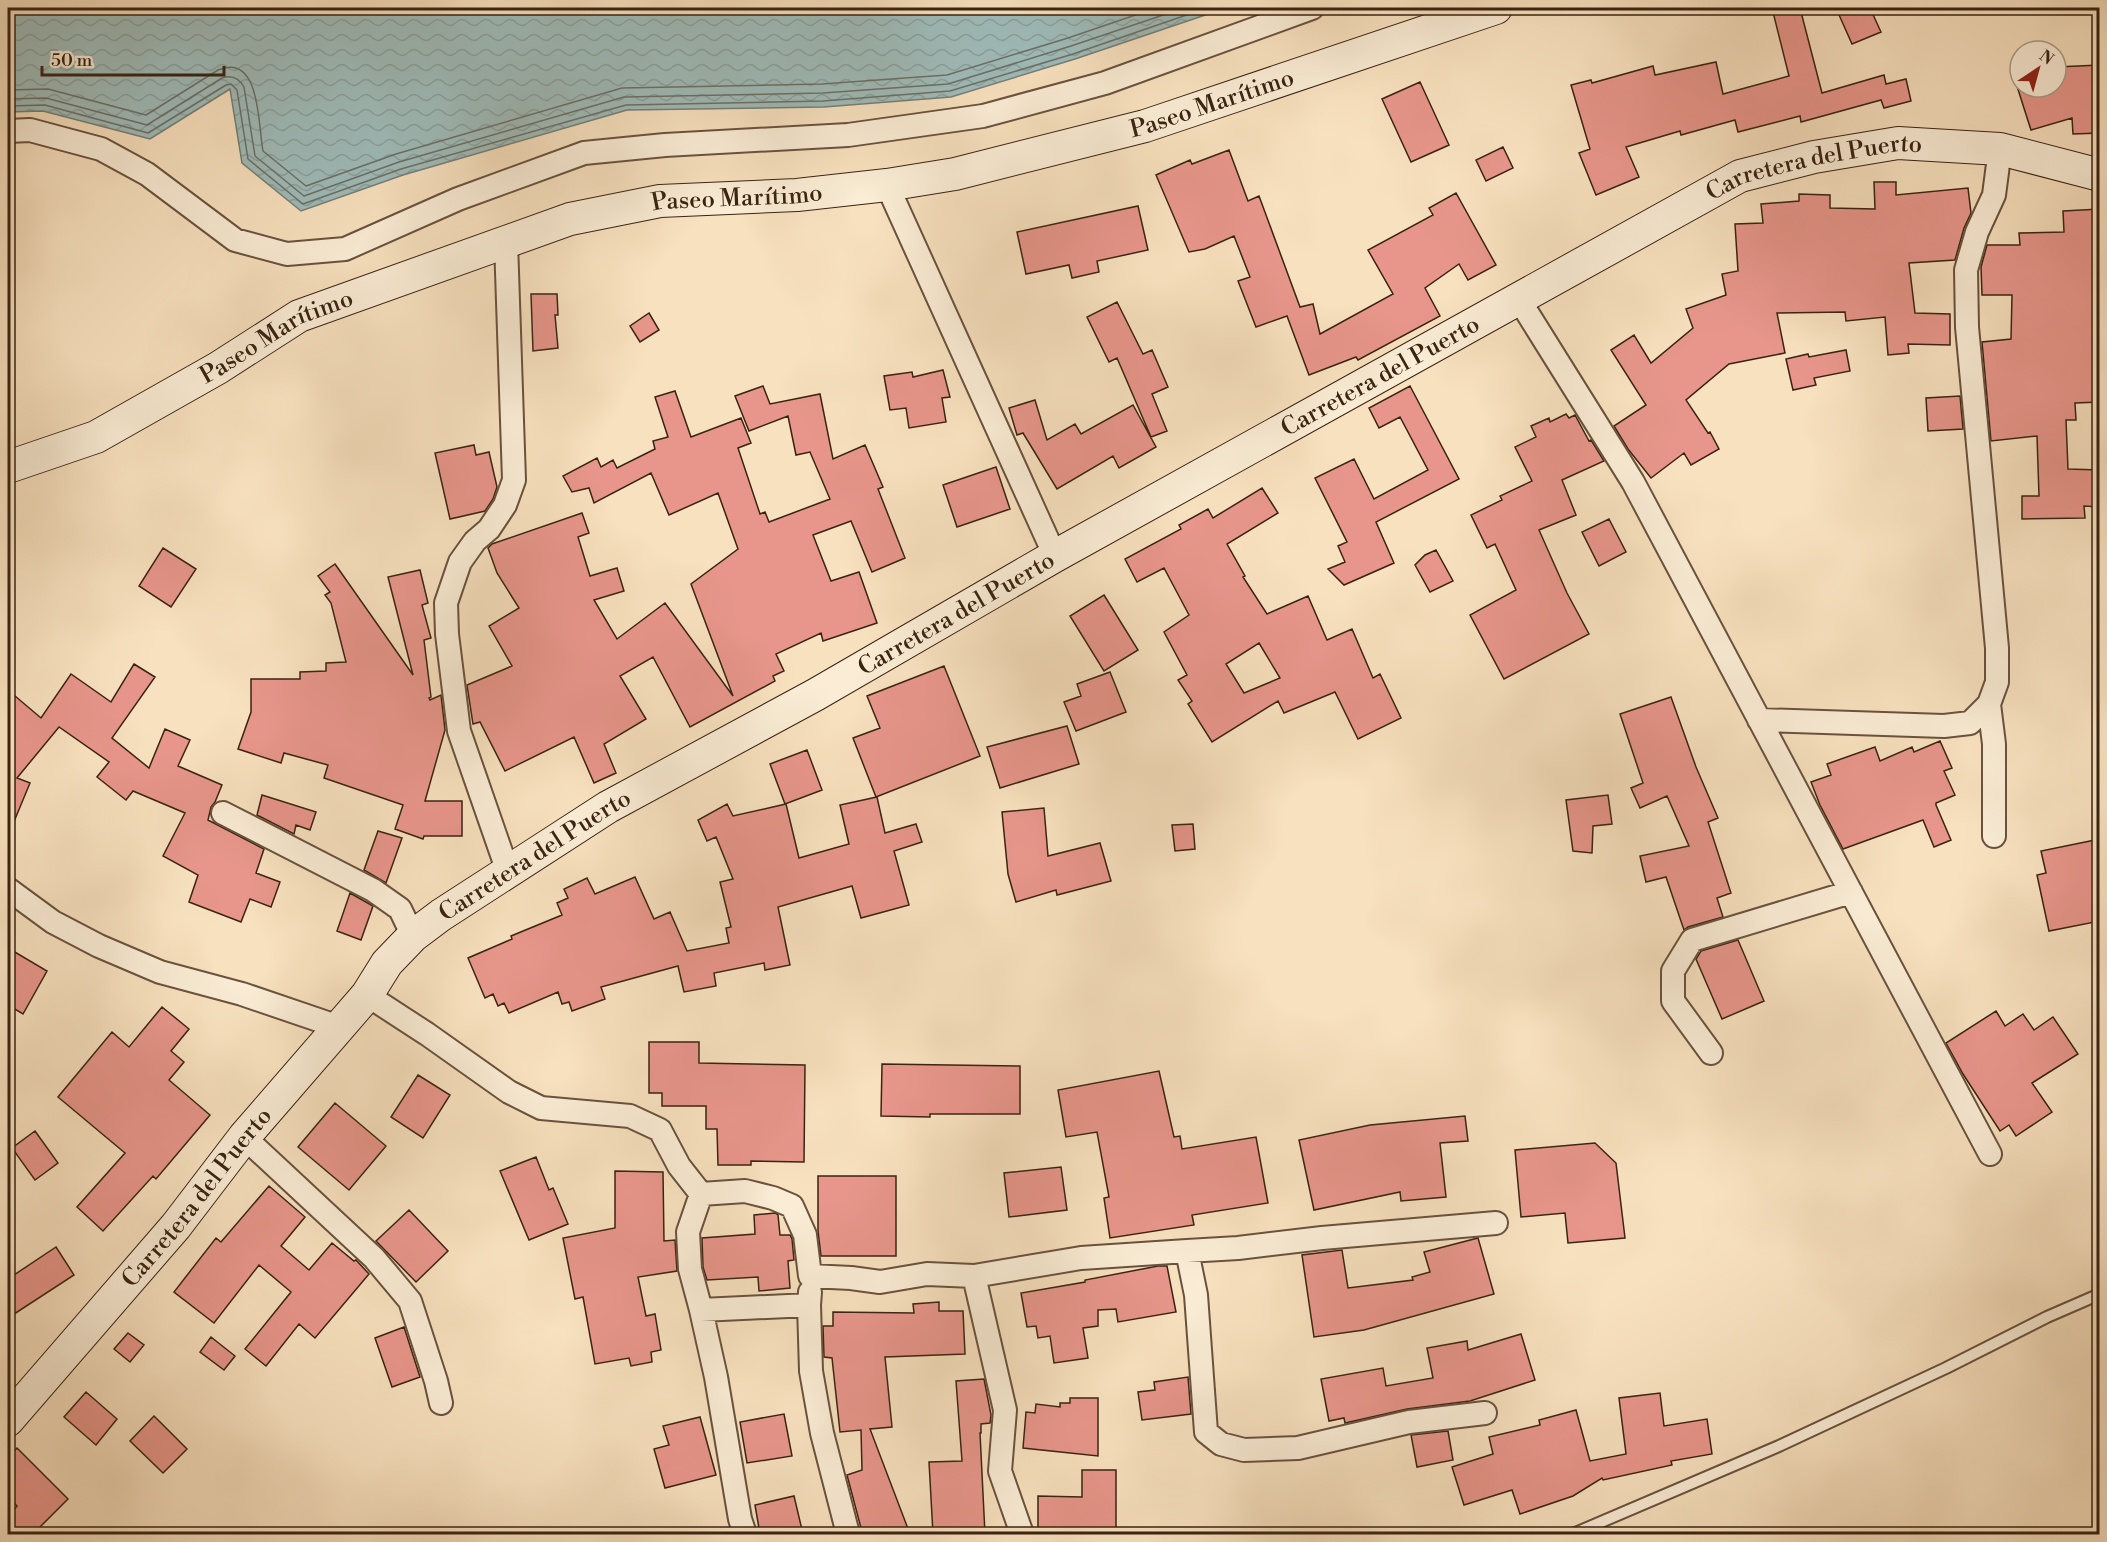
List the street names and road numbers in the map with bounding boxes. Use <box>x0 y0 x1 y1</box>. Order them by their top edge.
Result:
street label: Paseo Marítimo <box>1127 63 1298 145</box>
street label: Carretera del Puerto <box>1701 129 1923 208</box>
street label: Paseo Marítimo <box>649 178 824 218</box>
street label: Paseo Marítimo <box>195 284 357 391</box>
street label: Carretera del Puerto <box>1276 309 1485 444</box>
street label: Carretera del Puerto <box>853 545 1060 683</box>
street label: Carretera del Puerto <box>433 783 636 928</box>
street label: Carretera del Puerto <box>116 1102 279 1294</box>

